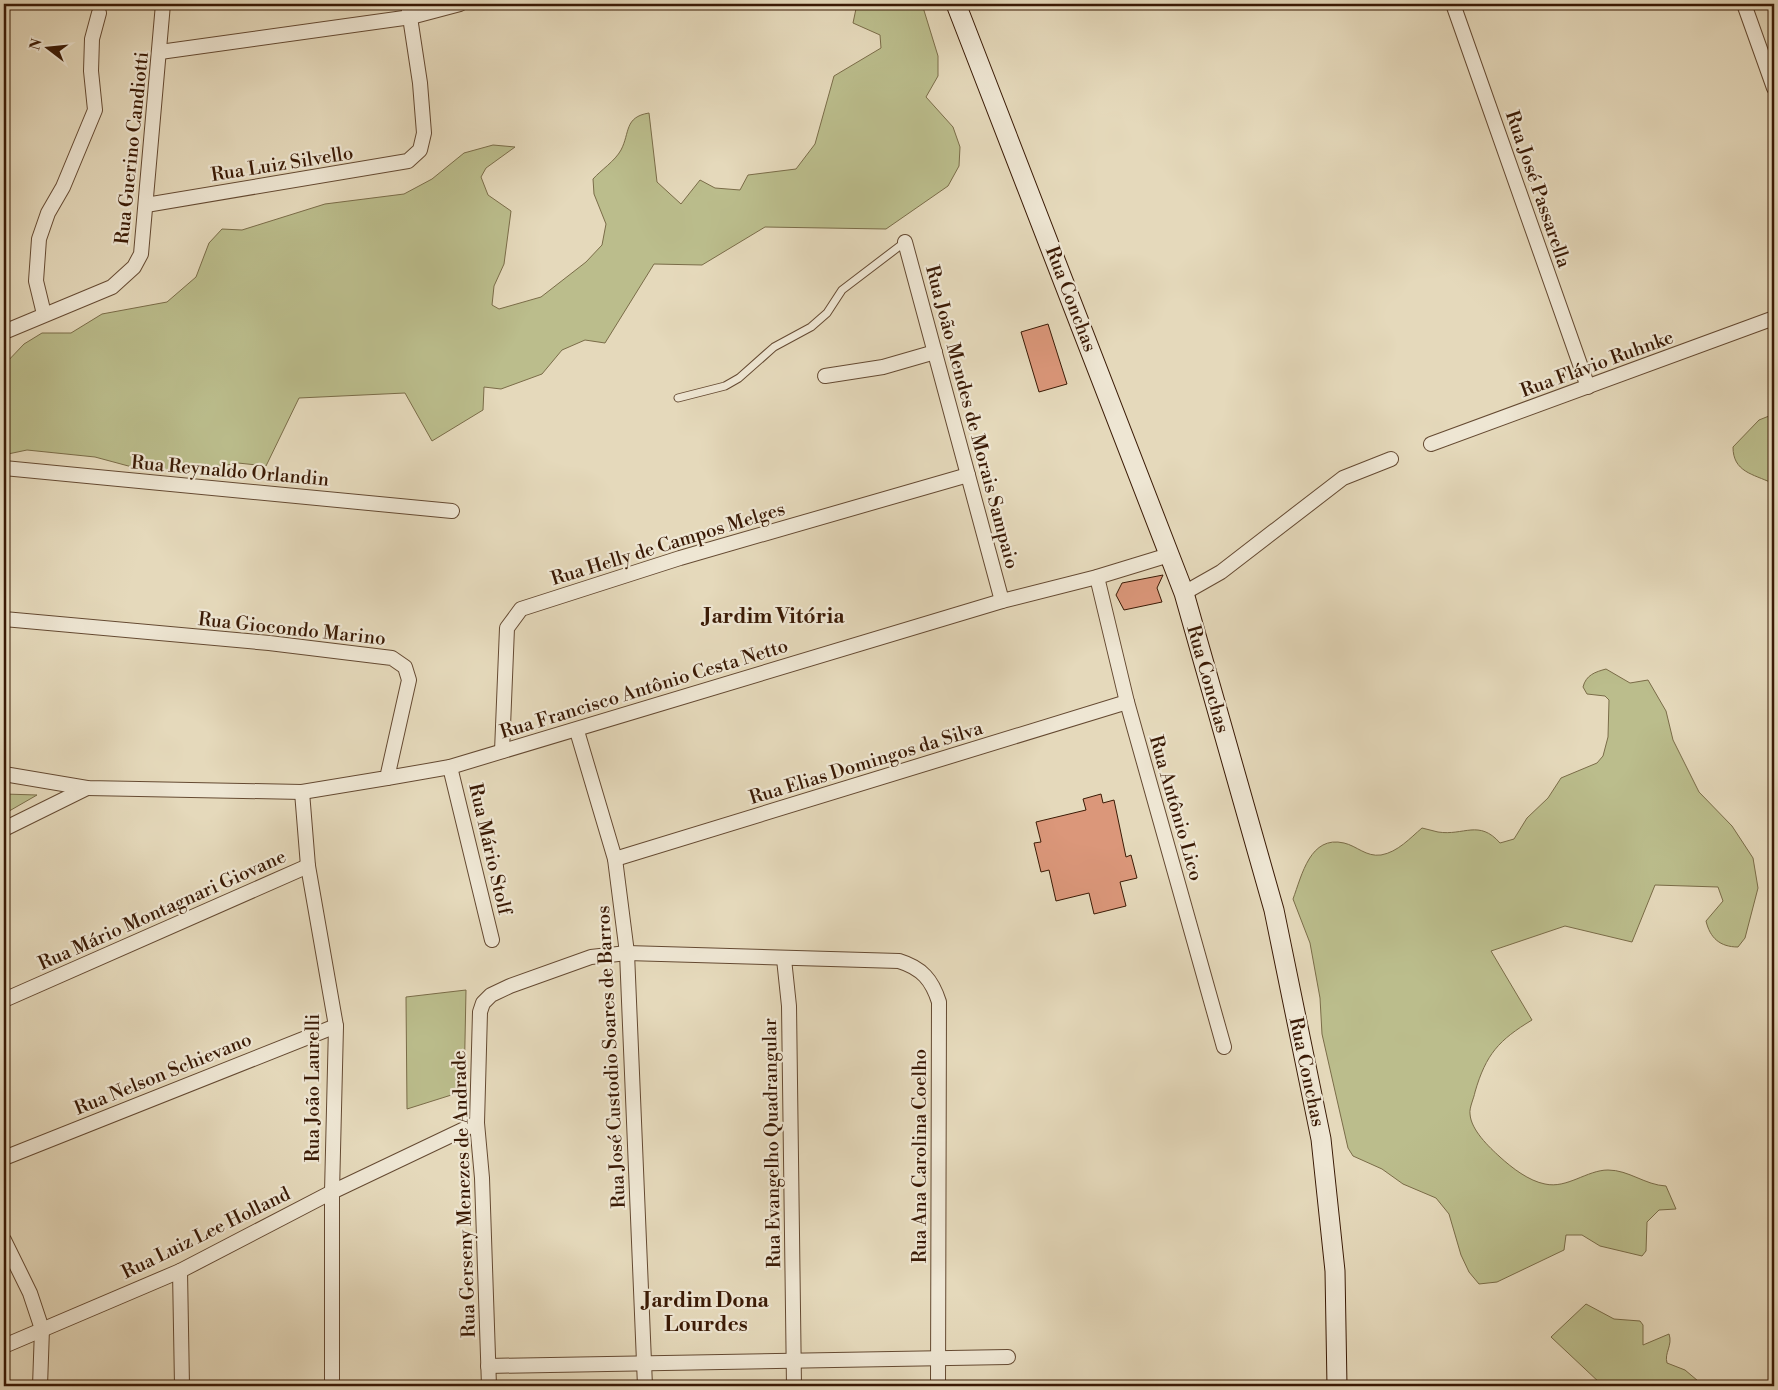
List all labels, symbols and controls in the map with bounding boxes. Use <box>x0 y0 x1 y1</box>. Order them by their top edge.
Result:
north arrow <box>22 22 72 72</box>
text: N <box>26 37 47 52</box>
street label: Rua Guerino Candiotti <box>110 50 154 246</box>
street label: Rua José Passarella <box>1500 107 1576 271</box>
street label: Rua Luiz Silvello <box>209 141 355 187</box>
street label: Rua Conchas <box>1040 243 1102 355</box>
street label: Rua João Mendes de Morais Sampaio <box>920 262 1024 572</box>
street label: Rua Flávio Ruhnke <box>1517 325 1677 403</box>
street label: Rua Reynaldo Orlandin <box>130 450 330 492</box>
street label: Rua Helly de Campos Melges <box>548 497 788 591</box>
district label: Jardim Vitória <box>700 604 845 630</box>
street label: Rua Giocondo Marino <box>197 607 387 651</box>
street label: Rua Conchas <box>1181 622 1235 736</box>
street label: Rua Francisco Antônio Cesta Netto <box>497 634 791 744</box>
street label: Rua Elias Domingos da Silva <box>746 716 986 810</box>
street label: Rua Antônio Lico <box>1144 732 1208 884</box>
street label: Rua Mário Stolf <box>463 781 517 918</box>
street label: Rua Mário Montagnari Giovane <box>34 844 290 976</box>
street label: Rua José Custodio Soares de Barros <box>591 905 631 1209</box>
street label: Rua João Laurelli <box>301 1014 325 1162</box>
street label: Rua Conchas <box>1284 1015 1330 1129</box>
street label: Rua Evangelho Quadrangular <box>758 1018 786 1268</box>
street label: Rua Nelson Schievano <box>71 1027 255 1121</box>
street label: Rua Ana Carolina Coelho <box>908 1049 932 1263</box>
street label: Rua Gerseny Menezes de Andrade <box>447 1050 481 1338</box>
street label: Rua Luiz Lee Holland <box>118 1182 294 1284</box>
district label: Jardim Dona Lourdes <box>640 1288 770 1338</box>

